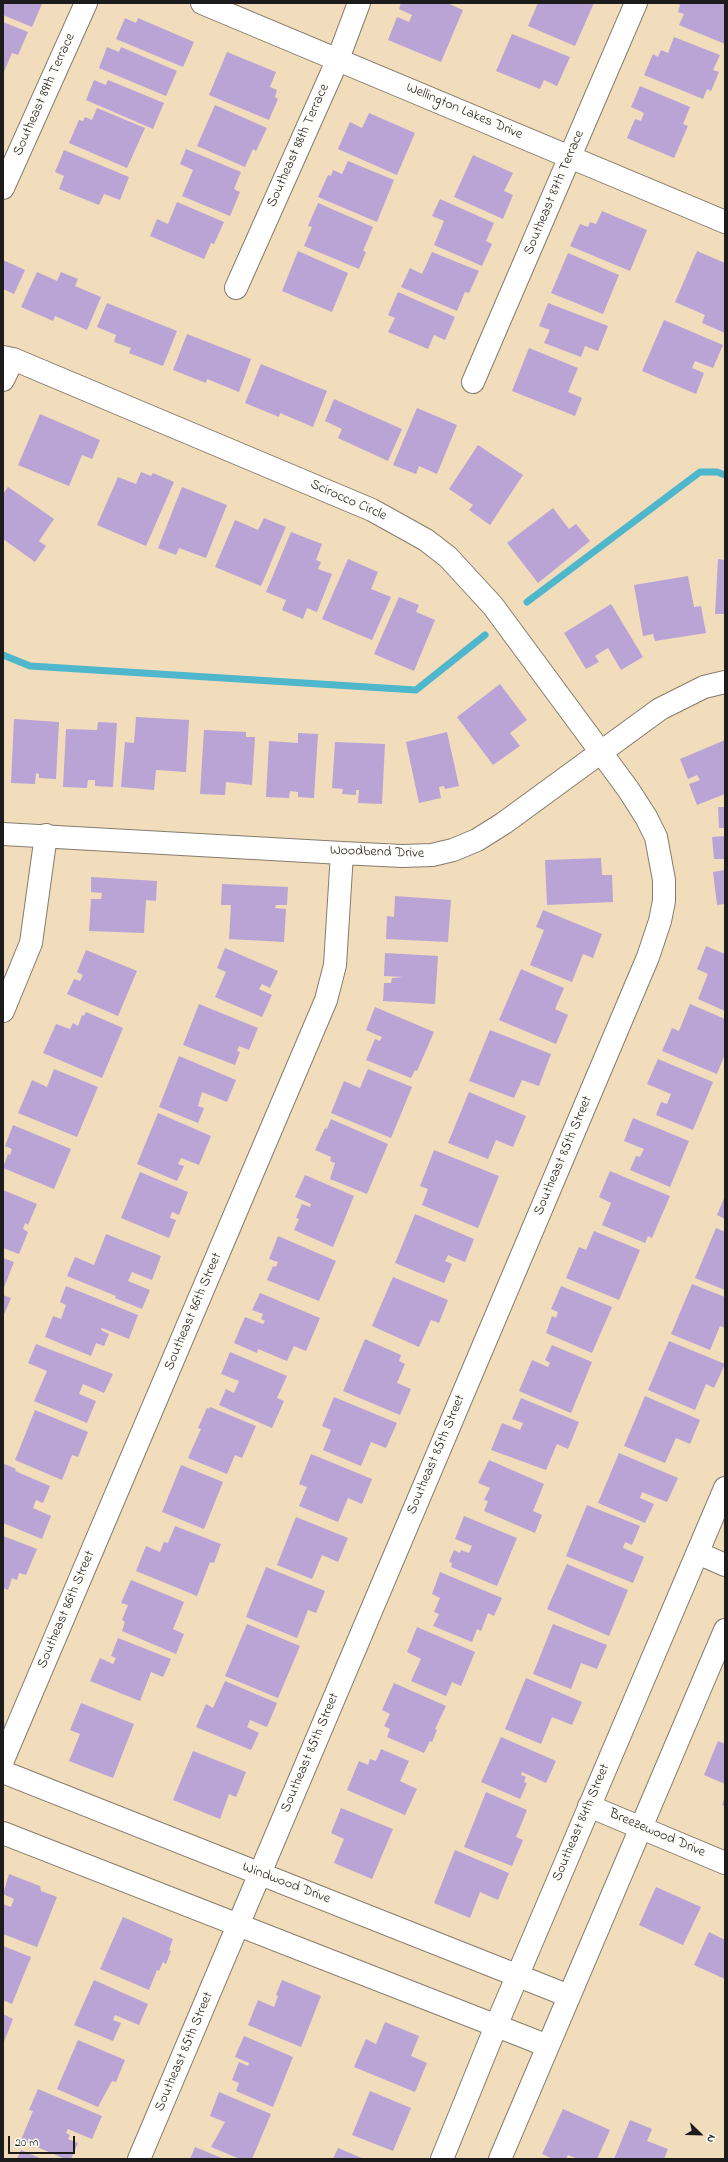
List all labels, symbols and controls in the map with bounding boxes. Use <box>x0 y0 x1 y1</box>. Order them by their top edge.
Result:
street label: Southeast 89th Terrace <box>10 31 80 159</box>
street label: Wellington Lakes Drive <box>403 80 525 144</box>
street label: Southeast 88th Terrace <box>264 82 334 210</box>
street label: Southeast 87th Terrace <box>521 128 589 258</box>
street label: Scirocco Circle <box>307 477 389 525</box>
street label: Woodbend Drive <box>330 843 424 863</box>
street label: Southeast 85th Street <box>531 1094 597 1218</box>
street label: Southeast 86th Street <box>162 1251 226 1373</box>
street label: Southeast 85th Street <box>404 1393 470 1517</box>
street label: Southeast 86th Street <box>35 1549 99 1671</box>
street label: Southeast 85th Street <box>278 1691 344 1815</box>
street label: Southeast 84th Street <box>550 1762 614 1884</box>
street label: Breezewood Drive <box>606 1806 708 1862</box>
street label: Windwood Drive <box>240 1859 332 1909</box>
street label: Southeast 85th Street <box>152 1990 218 2114</box>
north arrow <box>680 2114 720 2154</box>
scale bar <box>10 2128 77 2154</box>
text: N <box>702 2132 720 2145</box>
text: 20 m <box>15 2134 38 2152</box>

